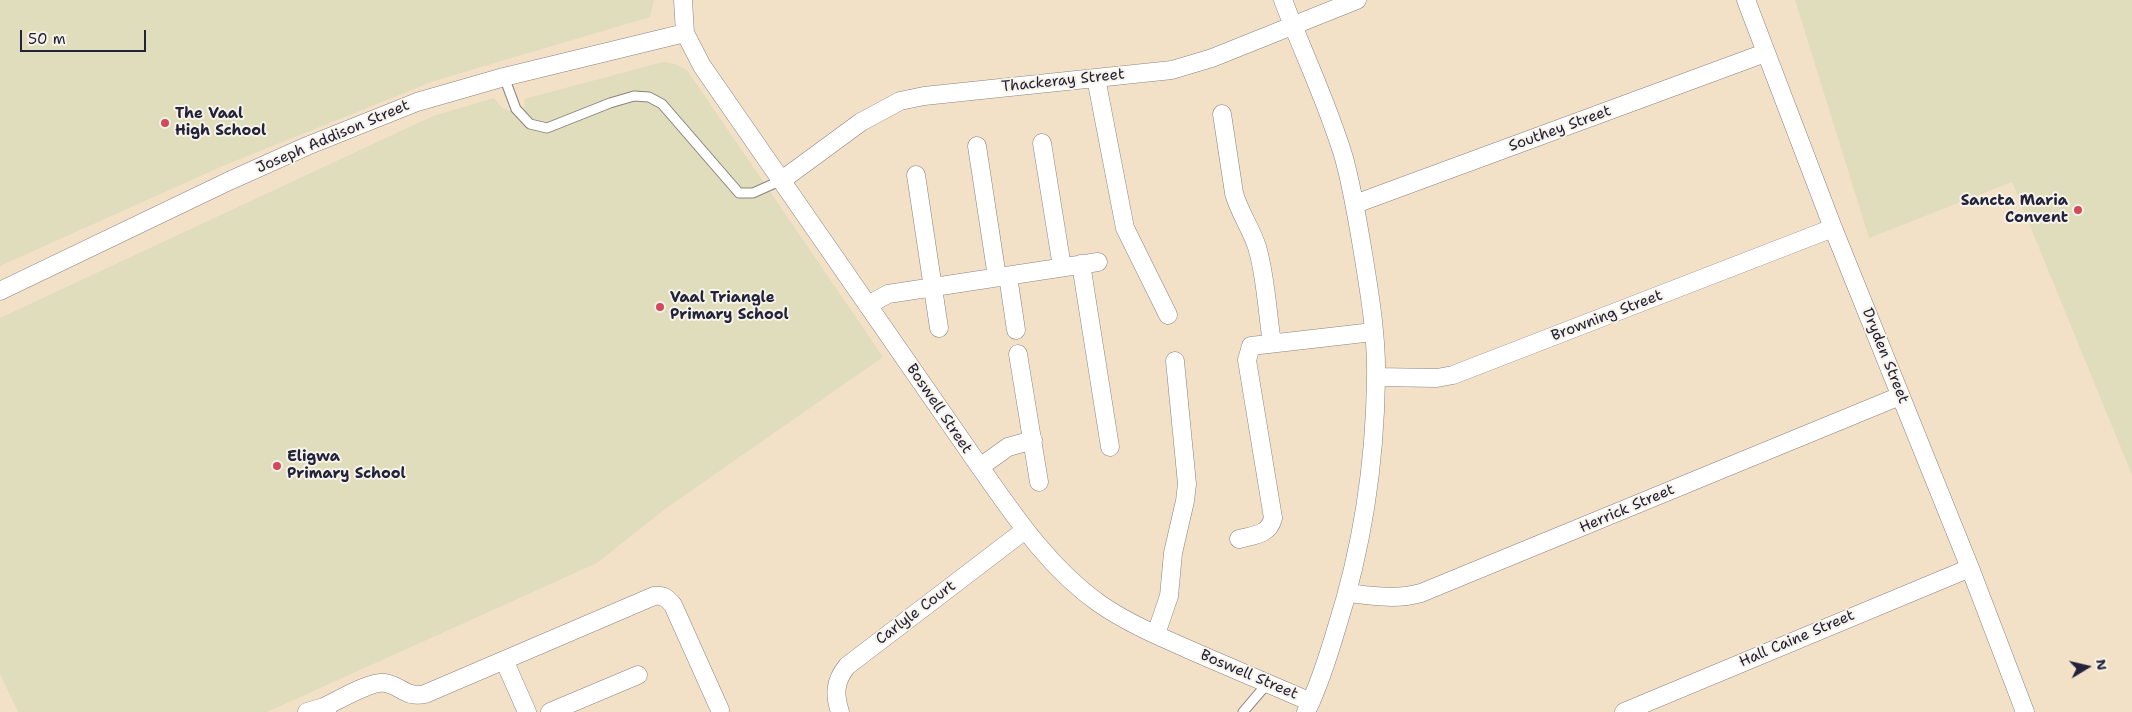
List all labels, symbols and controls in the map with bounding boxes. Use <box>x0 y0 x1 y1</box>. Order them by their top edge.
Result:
scale bar <box>22 20 149 52</box>
text: 50 m <box>28 29 66 49</box>
street label: Thackeray Street <box>1001 66 1125 96</box>
street label: Joseph Addison Street <box>254 97 412 177</box>
street label: Southey Street <box>1506 102 1614 156</box>
place label: The Vaal High School <box>175 105 266 140</box>
marker: The Vaal High School <box>159 117 171 129</box>
place label: Sancta Maria Convent <box>1961 192 2068 227</box>
marker: Sancta Maria Convent <box>2072 204 2084 216</box>
street label: Browning Street <box>1549 287 1665 345</box>
place label: Vaal Triangle Primary School <box>670 289 789 324</box>
marker: Vaal Triangle Primary School <box>654 301 666 313</box>
street label: Dryden Street <box>1858 306 1912 406</box>
street label: Boswell Street <box>902 361 976 457</box>
place label: Eligwa Primary School <box>287 448 406 483</box>
marker: Eligwa Primary School <box>271 460 283 472</box>
street label: Herrick Street <box>1577 481 1677 537</box>
street label: Carlyle Court <box>873 577 959 649</box>
street label: Hall Caine Street <box>1737 607 1857 671</box>
north arrow <box>2062 642 2112 692</box>
street label: Boswell Street <box>1198 646 1300 704</box>
text: N <box>2092 658 2112 672</box>

